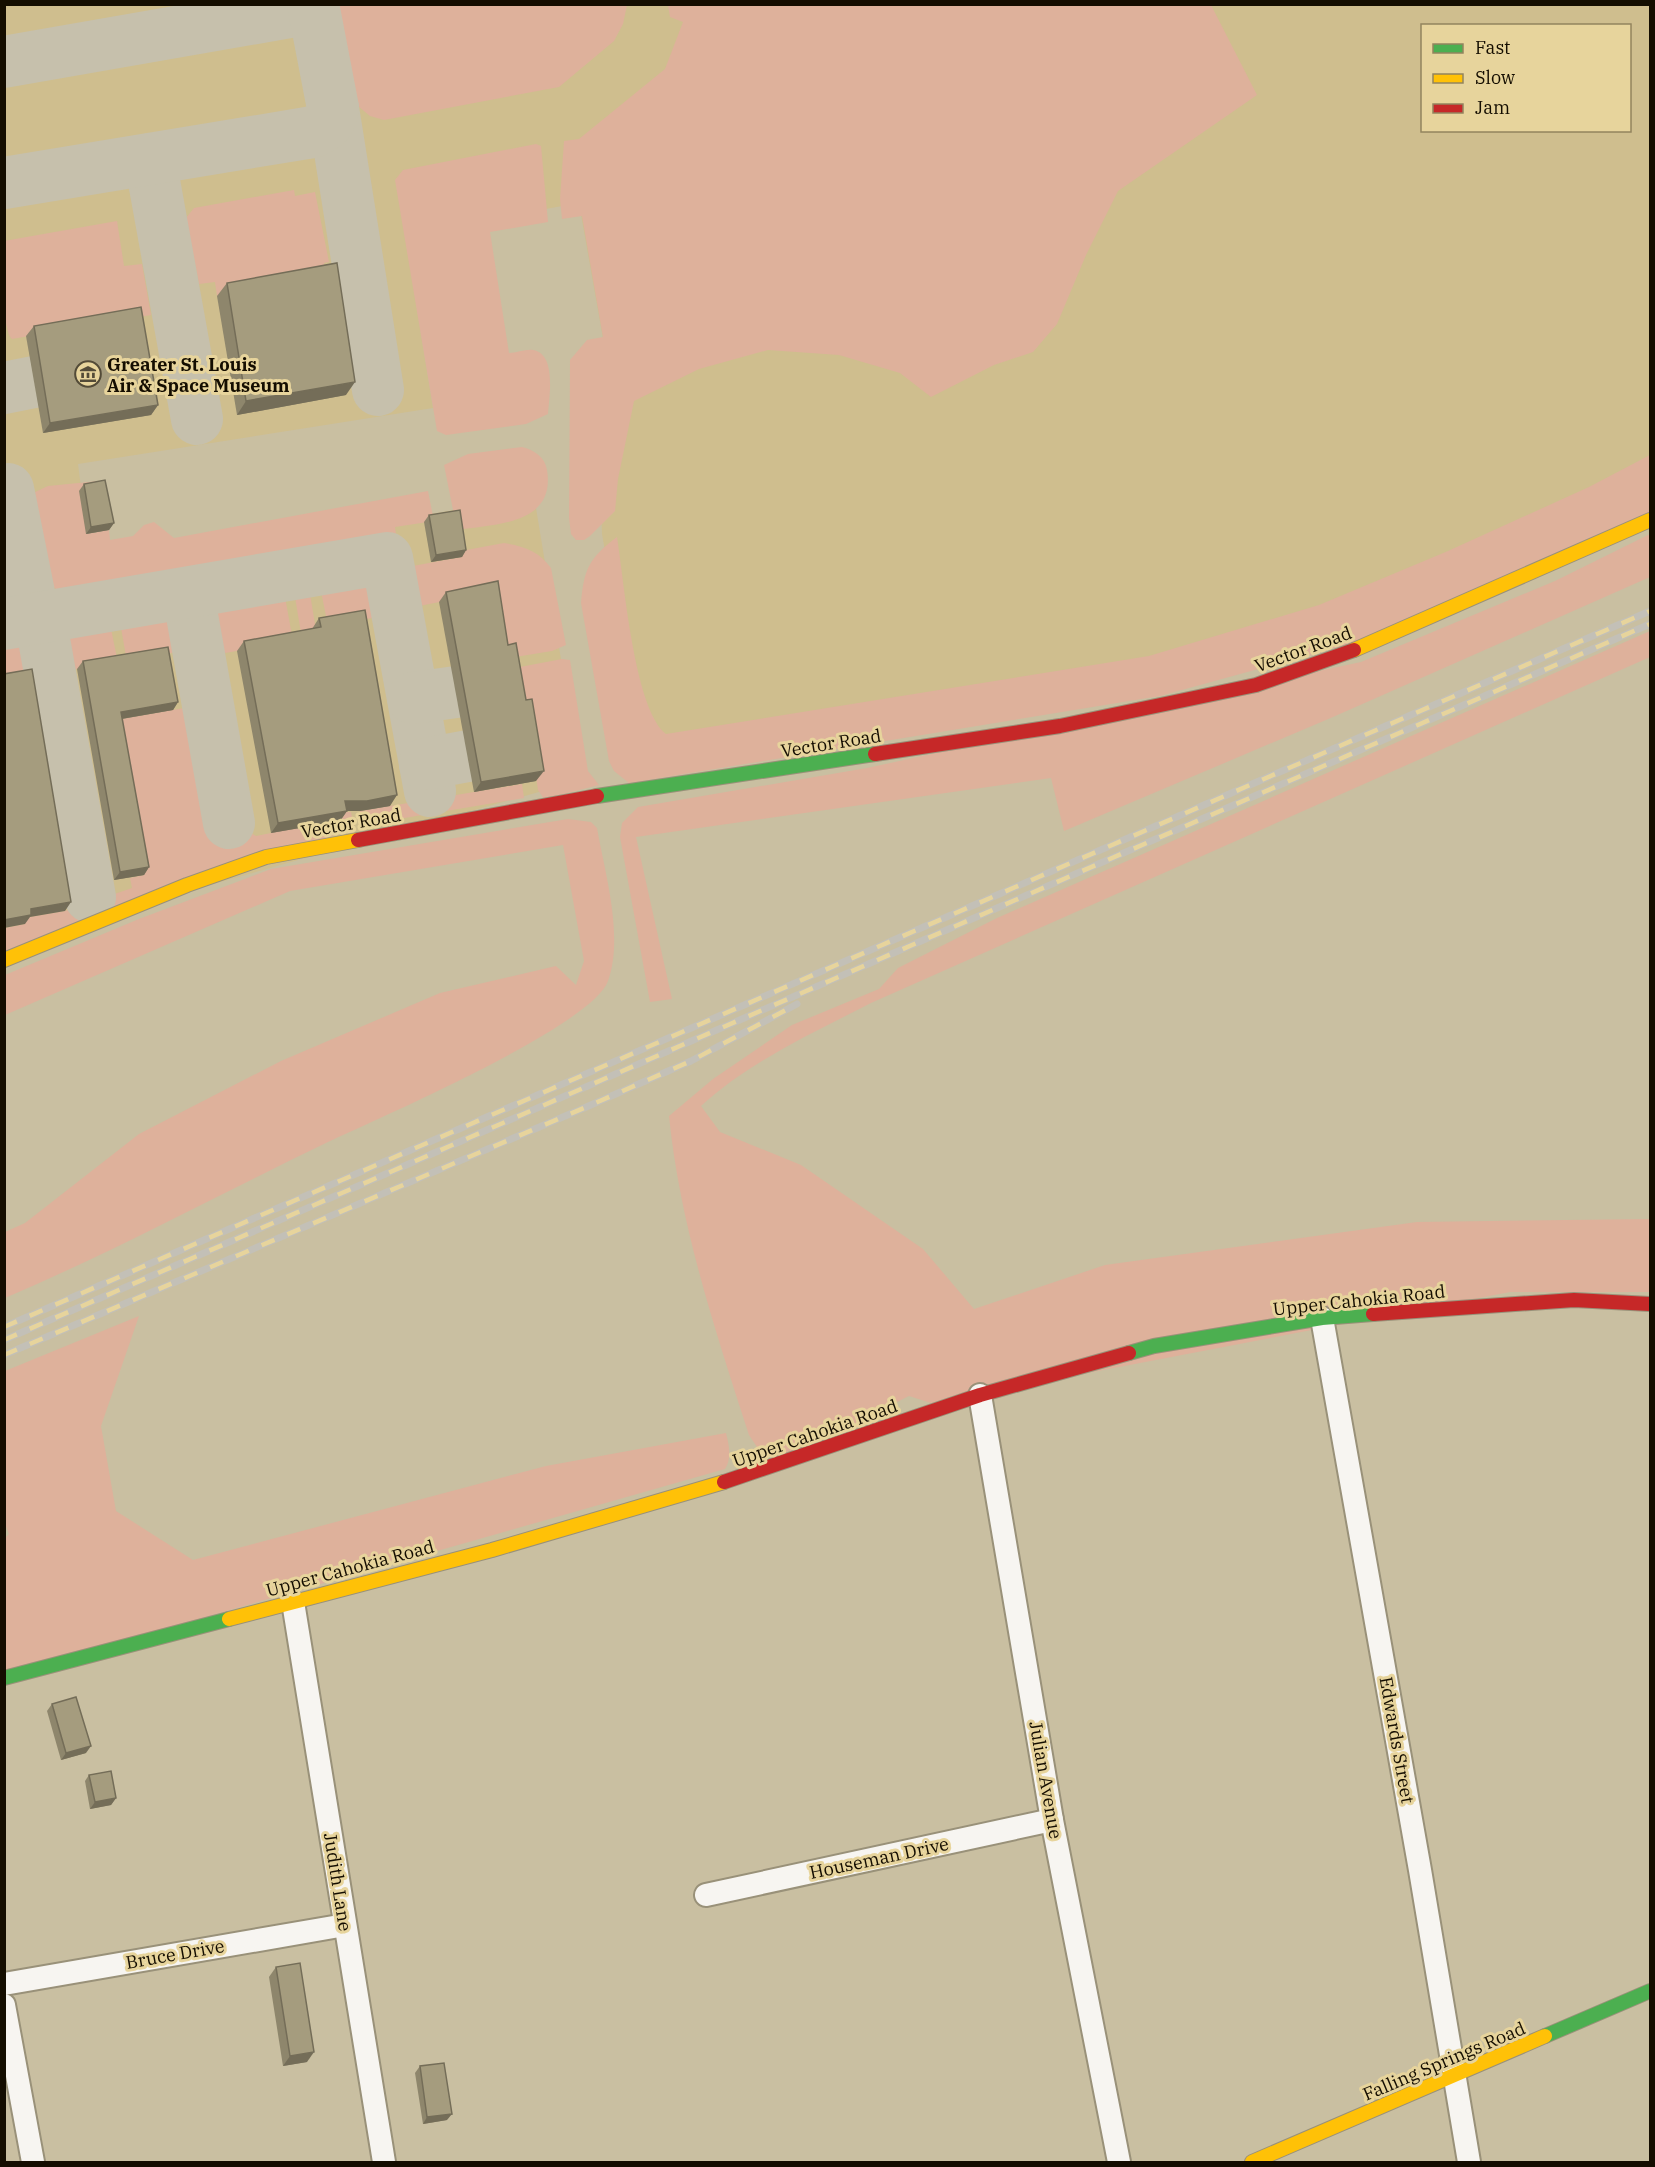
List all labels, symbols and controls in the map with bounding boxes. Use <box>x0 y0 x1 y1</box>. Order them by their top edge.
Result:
legend <box>1421 24 1631 132</box>
text: Fast <box>1475 36 1510 59</box>
text: Slow <box>1475 66 1515 89</box>
text: Jam <box>1475 96 1510 119</box>
place label: Greater St. Louis Air & Space Museum <box>107 353 290 397</box>
museum icon: Greater St. Louis Air & Space Museum <box>73 359 103 389</box>
street label: Vector Road <box>1251 621 1355 677</box>
street label: Vector Road <box>779 724 883 762</box>
street label: Vector Road <box>299 803 403 843</box>
street label: Upper Cahokia Road <box>1272 1280 1446 1320</box>
street label: Upper Cahokia Road <box>729 1394 901 1472</box>
street label: Upper Cahokia Road <box>263 1534 437 1602</box>
street label: Edwards Street <box>1375 1675 1419 1805</box>
street label: Julian Avenue <box>1024 1719 1068 1841</box>
street label: Judith Lane <box>319 1831 357 1933</box>
street label: Houseman Drive <box>807 1832 951 1884</box>
street label: Bruce Drive <box>124 1934 226 1974</box>
street label: Falling Springs Road <box>1359 2016 1529 2106</box>

